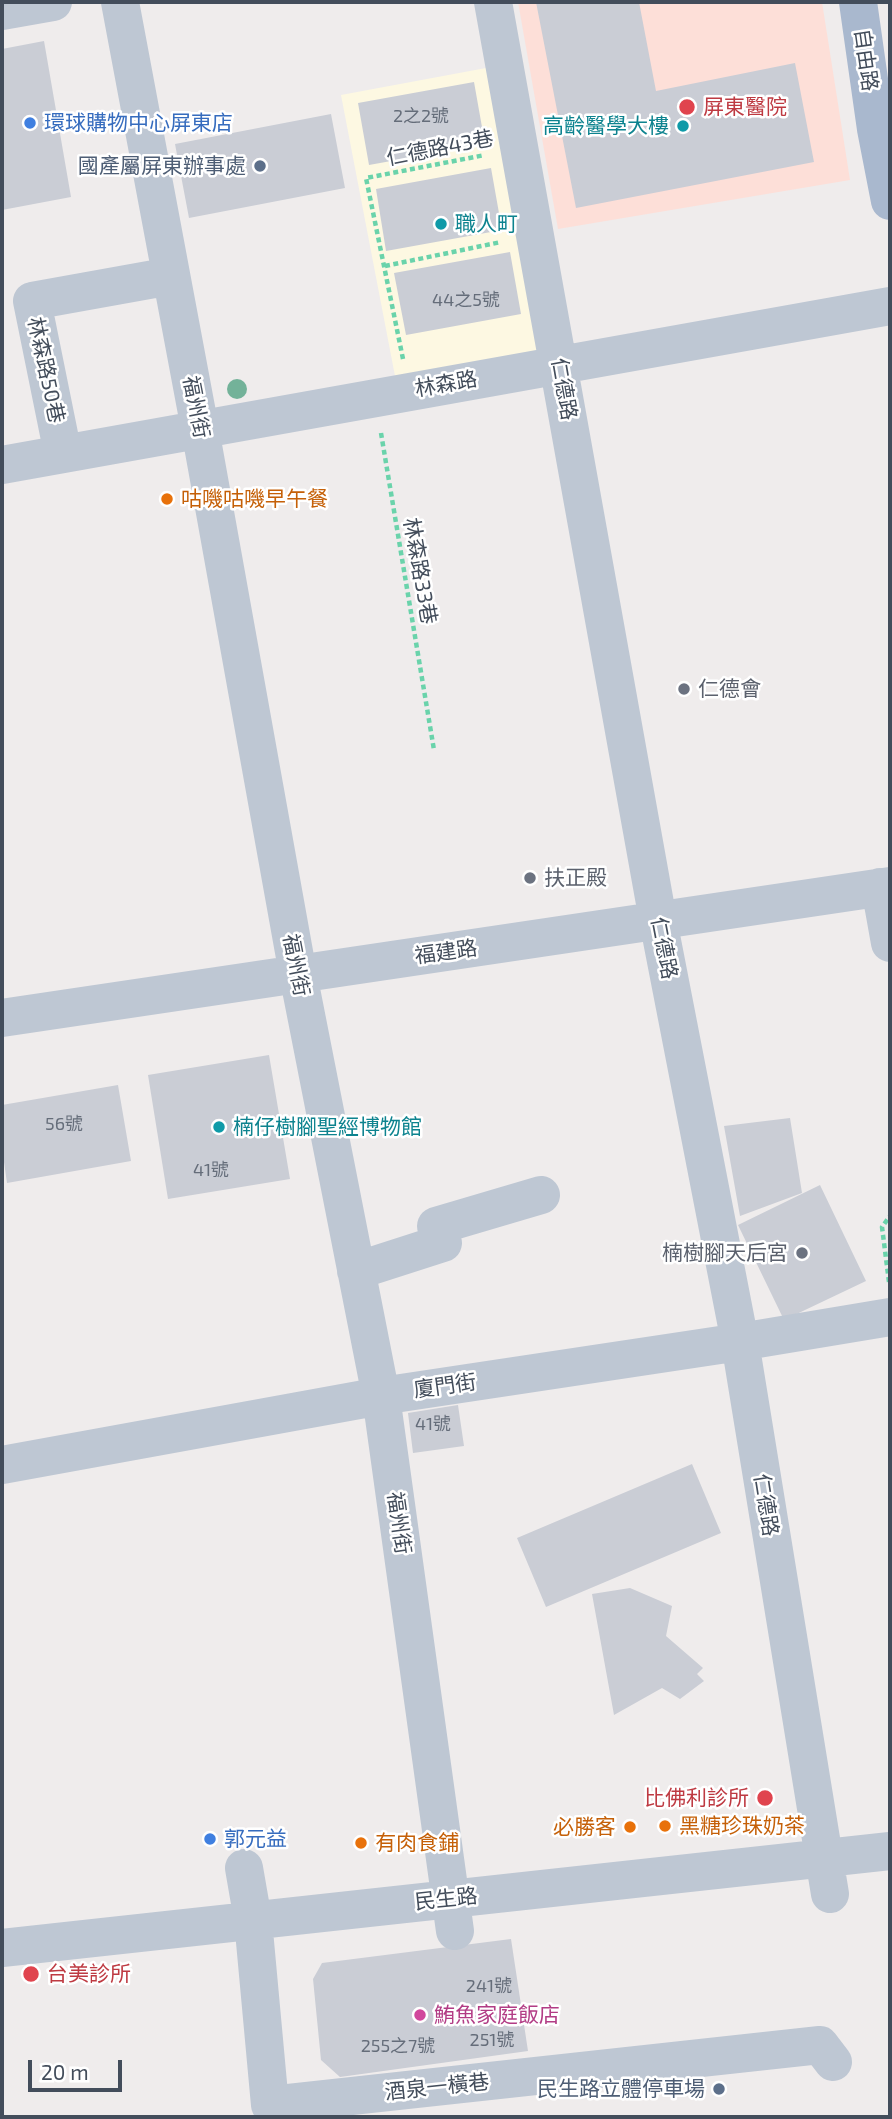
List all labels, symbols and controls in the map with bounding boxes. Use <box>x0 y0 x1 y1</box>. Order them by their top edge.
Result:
street label: 自由路 <box>849 27 883 93</box>
place label: 屏東醫院 <box>703 94 787 120</box>
marker: 屏東醫院 <box>677 97 697 117</box>
house number: 2之2號 <box>393 105 449 127</box>
place label: 環球購物中心屏東店 <box>44 110 233 136</box>
place label: 高齡醫學大樓 <box>543 113 669 139</box>
marker: 環球購物中心屏東店 <box>22 115 38 131</box>
marker: 高齡醫學大樓 <box>675 118 691 134</box>
street label: 仁德路43巷 <box>384 125 496 171</box>
place label: 國產屬屏東辦事處 <box>78 153 246 179</box>
marker: 國產屬屏東辦事處 <box>252 158 268 174</box>
place label: 職人町 <box>455 211 518 237</box>
marker: 職人町 <box>433 216 449 232</box>
house number: 44之5號 <box>432 289 500 311</box>
street label: 林森路50巷 <box>22 315 70 425</box>
street label: 仁德路 <box>546 356 582 422</box>
street label: 林森路 <box>413 366 479 402</box>
street label: 福州街 <box>178 374 214 440</box>
place label: 咕嘰咕嘰早午餐 <box>181 486 328 512</box>
marker: 咕嘰咕嘰早午餐 <box>159 491 175 507</box>
street label: 林森路33巷 <box>398 516 442 626</box>
place label: 仁德會 <box>698 676 761 702</box>
marker: 仁德會 <box>676 681 692 697</box>
place label: 扶正殿 <box>544 865 607 891</box>
marker: 扶正殿 <box>522 870 538 886</box>
street label: 仁德路 <box>646 915 682 981</box>
street label: 福州街 <box>278 932 314 998</box>
street label: 福建路 <box>413 935 479 969</box>
house number: 56號 <box>45 1113 83 1135</box>
place label: 楠仔樹腳聖經博物館 <box>233 1114 422 1140</box>
marker: 楠仔樹腳聖經博物館 <box>211 1119 227 1135</box>
house number: 41號 <box>193 1159 229 1181</box>
place label: 楠樹腳天后宮 <box>662 1240 788 1266</box>
marker: 楠樹腳天后宮 <box>794 1245 810 1261</box>
street label: 廈門街 <box>412 1369 478 1403</box>
house number: 41號 <box>415 1413 451 1435</box>
street label: 仁德路 <box>749 1472 783 1538</box>
street label: 福州街 <box>382 1490 416 1556</box>
place label: 比佛利診所 <box>644 1785 749 1811</box>
marker: 比佛利診所 <box>755 1788 775 1808</box>
place label: 黑糖珍珠奶茶 <box>679 1813 805 1839</box>
place label: 必勝客 <box>553 1814 616 1840</box>
marker: 黑糖珍珠奶茶 <box>657 1818 673 1834</box>
marker: 必勝客 <box>622 1819 638 1835</box>
place label: 郭元益 <box>224 1826 287 1852</box>
place label: 有肉食鋪 <box>375 1830 459 1856</box>
marker: 郭元益 <box>202 1831 218 1847</box>
marker: 有肉食鋪 <box>353 1835 369 1851</box>
street label: 民生路 <box>413 1883 479 1915</box>
place label: 台美診所 <box>47 1961 131 1987</box>
marker: 台美診所 <box>21 1964 41 1984</box>
house number: 241號 <box>466 1975 512 1997</box>
place label: 鮪魚家庭飯店 <box>434 2002 560 2028</box>
marker: 鮪魚家庭飯店 <box>412 2007 428 2023</box>
house number: 251號 <box>470 2029 514 2051</box>
house number: 255之7號 <box>361 2035 435 2057</box>
scale bar <box>32 2046 126 2090</box>
text: 20 m <box>41 2059 89 2084</box>
street label: 酒泉一橫巷 <box>383 2069 491 2105</box>
place label: 民生路立體停車場 <box>537 2076 705 2102</box>
marker: 民生路立體停車場 <box>711 2081 727 2097</box>

